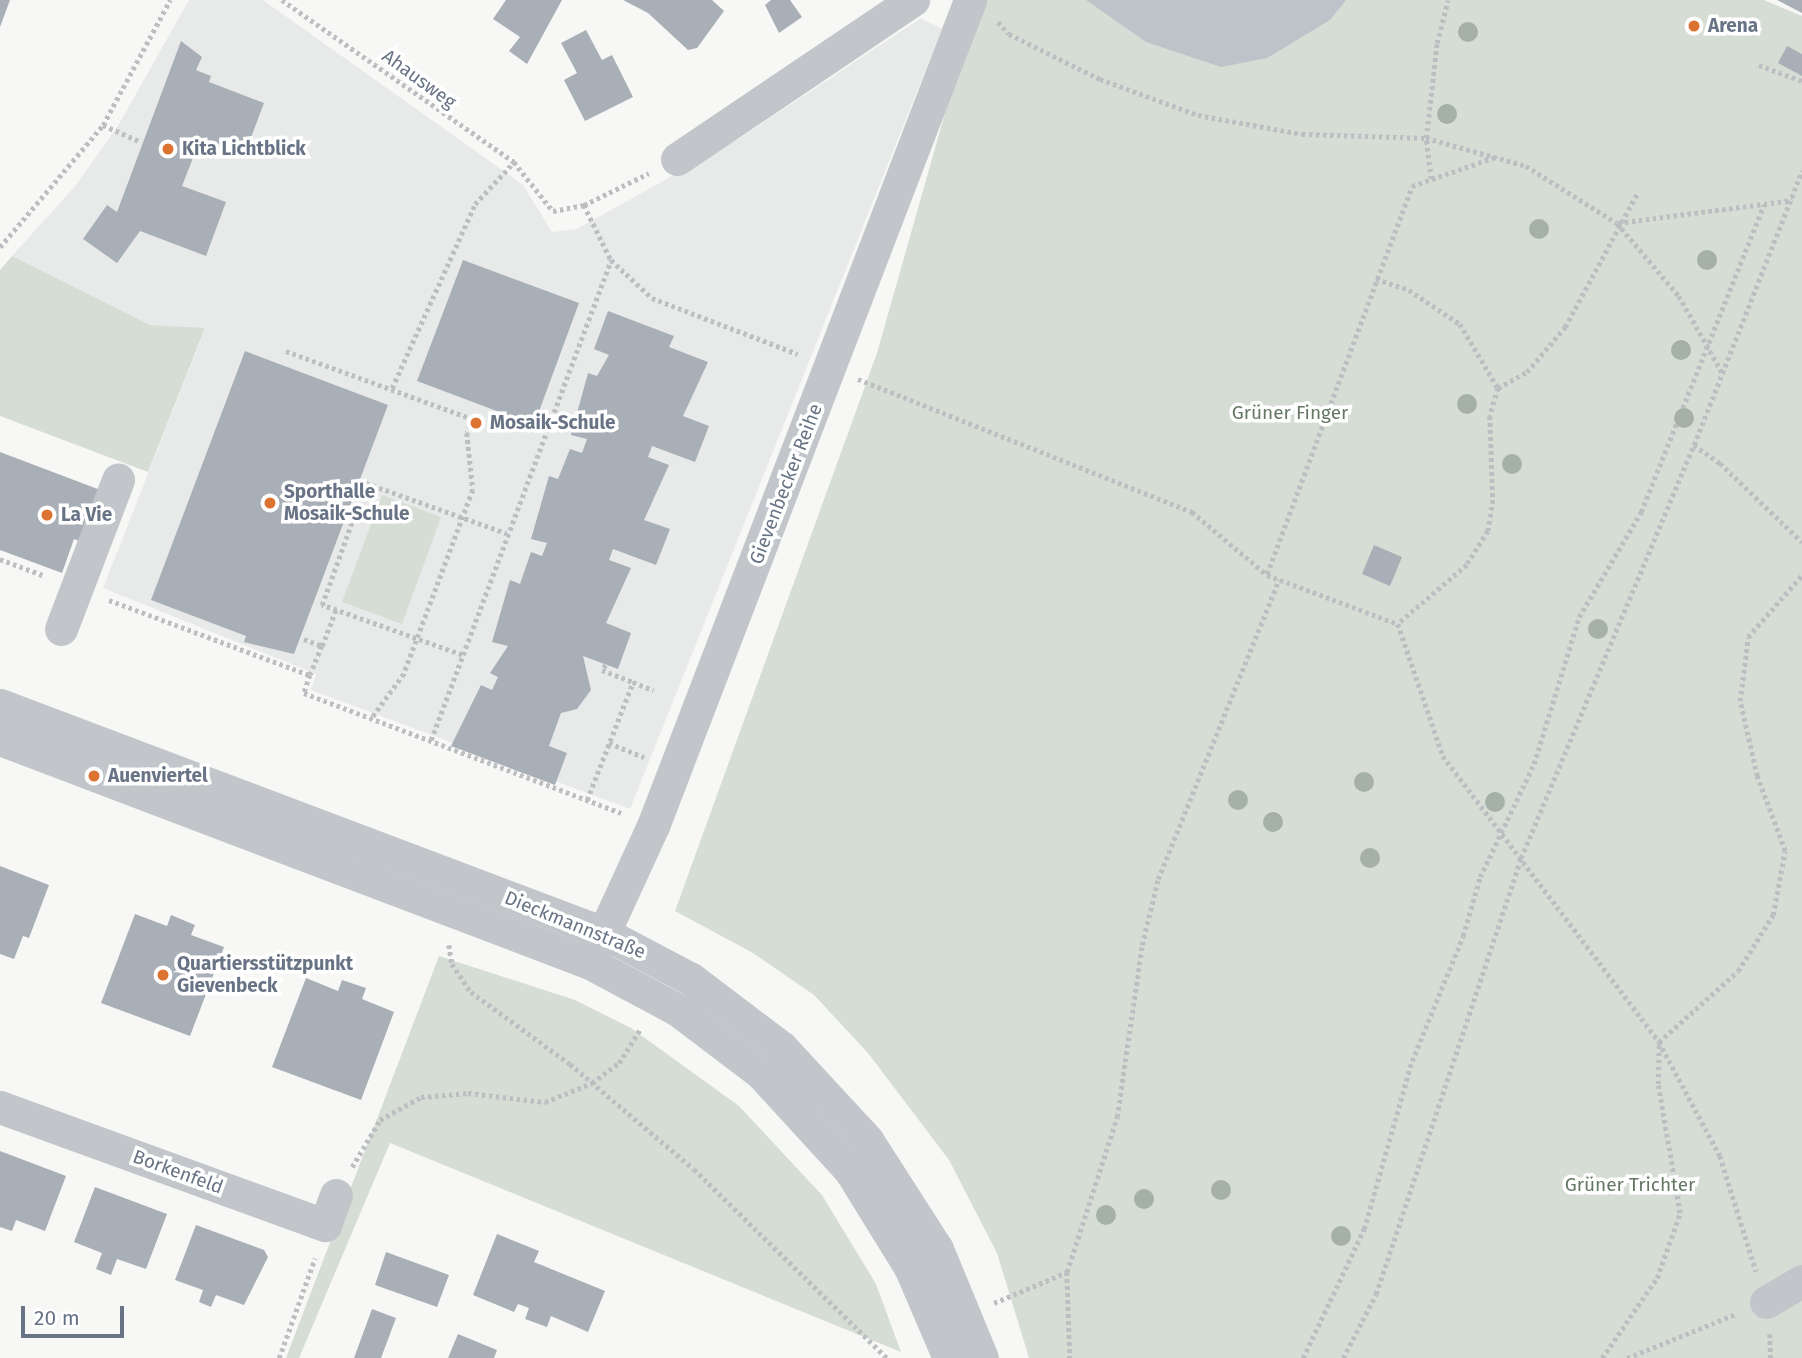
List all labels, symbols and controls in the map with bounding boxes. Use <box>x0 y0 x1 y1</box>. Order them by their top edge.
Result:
place label: Arena <box>1708 15 1758 37</box>
marker: Arena <box>1686 18 1702 34</box>
street label: Ahausweg <box>378 44 460 114</box>
place label: Kita Lichtblick <box>182 138 306 160</box>
marker: Kita Lichtblick <box>160 141 176 157</box>
street label: Gievenbecker Reihe <box>745 401 827 567</box>
park label: Grüner Finger <box>1232 402 1348 424</box>
place label: Mosaik-Schule <box>490 412 615 434</box>
marker: Mosaik-Schule <box>468 415 484 431</box>
place label: Sporthalle Mosaik-Schule <box>284 481 409 525</box>
marker: Sporthalle Mosaik-Schule <box>262 495 278 511</box>
place label: La Vie <box>61 504 112 526</box>
marker: La Vie <box>39 507 55 523</box>
place label: Auenviertel <box>108 765 208 787</box>
marker: Auenviertel <box>86 768 102 784</box>
street label: Dieckmannstraße <box>501 886 649 964</box>
place label: Quartiersstützpunkt Gievenbeck <box>177 953 353 997</box>
marker: Quartiersstützpunkt Gievenbeck <box>155 967 171 983</box>
street label: Borkenfeld <box>130 1145 226 1199</box>
park label: Grüner Trichter <box>1565 1174 1695 1196</box>
scale bar <box>24 1292 128 1336</box>
text: 20 m <box>34 1305 80 1331</box>

